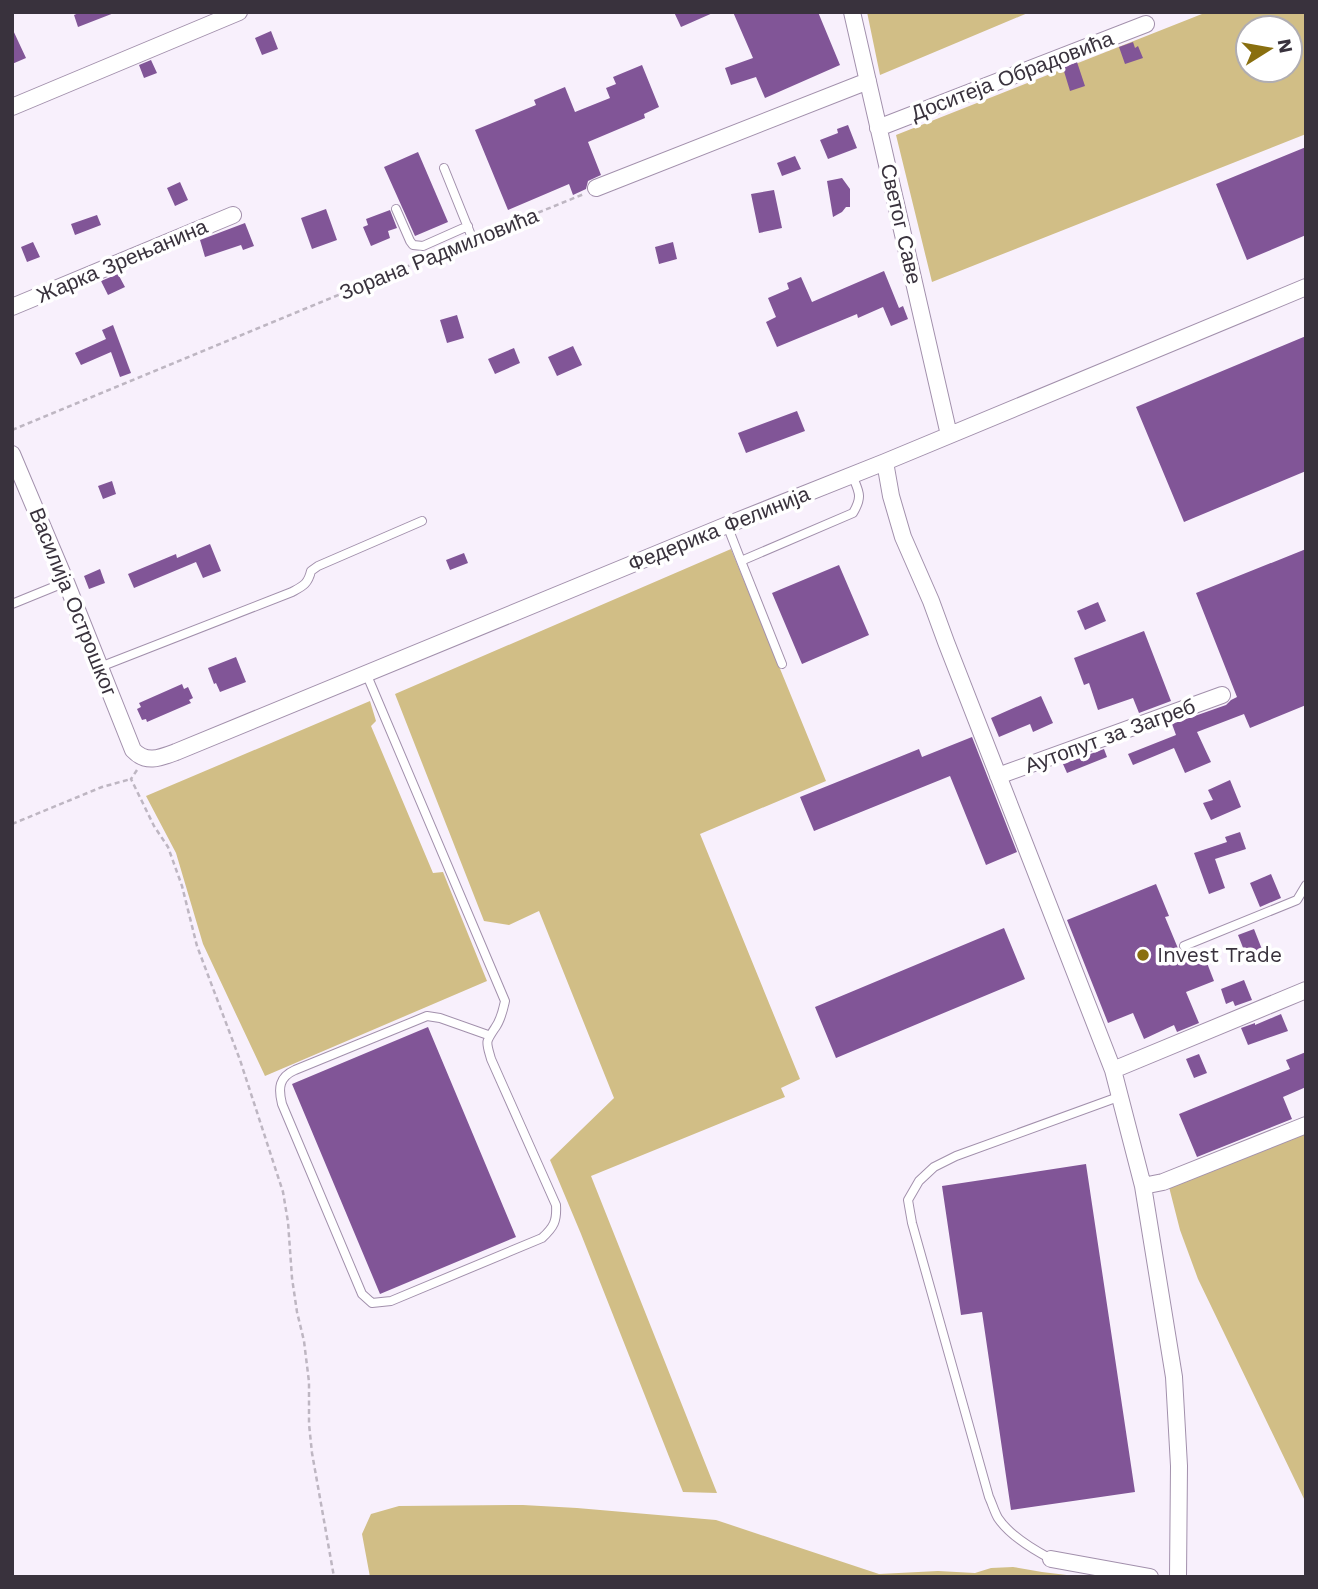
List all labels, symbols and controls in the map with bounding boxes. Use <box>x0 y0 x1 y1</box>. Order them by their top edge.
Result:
north arrow <box>1234 14 1304 84</box>
street label: Доситеја Обрадовића <box>907 25 1117 126</box>
text: N <box>1273 37 1298 55</box>
street label: Светог Саве <box>876 161 927 286</box>
street label: Зорана Радмиловића <box>336 202 542 305</box>
street label: Жарка Зрењанина <box>33 213 211 308</box>
street label: Федерика Фелинија <box>624 481 814 576</box>
street label: Василија Острошког <box>24 504 123 700</box>
street label: Аутопут за Загреб <box>1021 693 1199 778</box>
place label: Invest Trade <box>1157 942 1282 967</box>
marker: Invest Trade <box>1135 947 1151 963</box>

